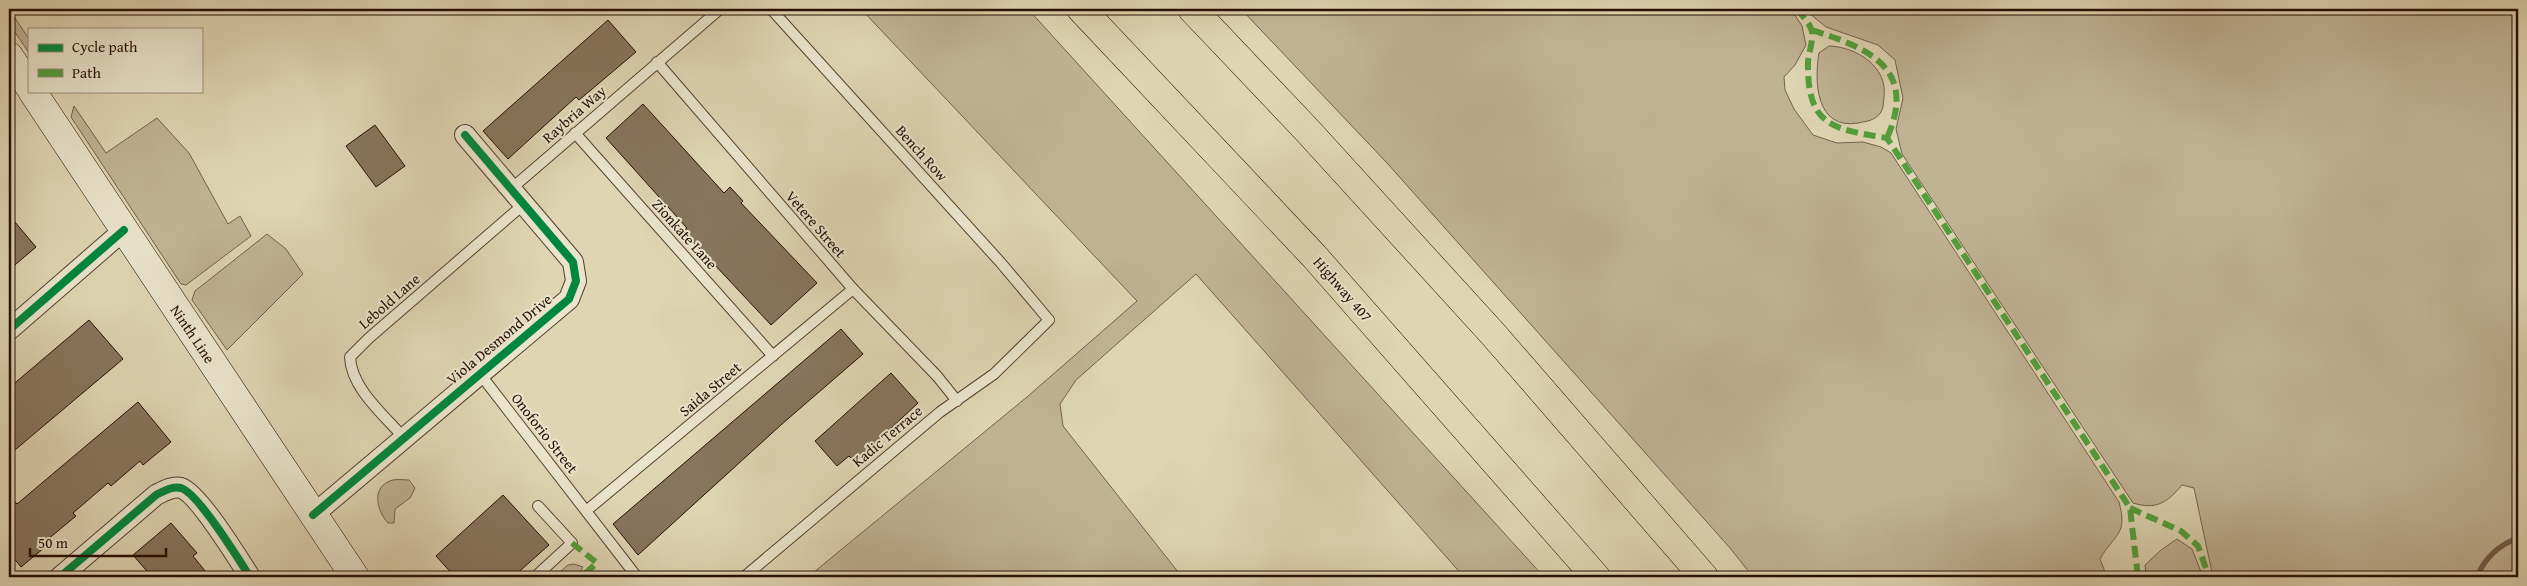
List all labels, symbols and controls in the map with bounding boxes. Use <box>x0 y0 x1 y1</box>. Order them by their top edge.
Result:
legend <box>28 28 202 92</box>
text: Cycle path <box>72 36 138 57</box>
text: Path <box>72 62 101 83</box>
street label: Raybria Way <box>537 80 611 148</box>
street label: Bench Row <box>891 120 953 186</box>
street label: Vetere Street <box>781 186 851 263</box>
street label: Zionkate Lane <box>648 194 722 274</box>
street label: Highway 407 <box>1309 252 1377 326</box>
street label: Lebold Lane <box>354 268 424 334</box>
street label: Viola Desmond Drive <box>442 289 556 389</box>
street label: Ninth Line <box>166 301 220 367</box>
street label: Saida Street <box>675 356 746 421</box>
street label: Onoforio Street <box>507 388 584 478</box>
street label: Kadic Terrace <box>847 400 927 472</box>
scale bar <box>30 526 166 558</box>
text: 50 m <box>38 532 69 553</box>

